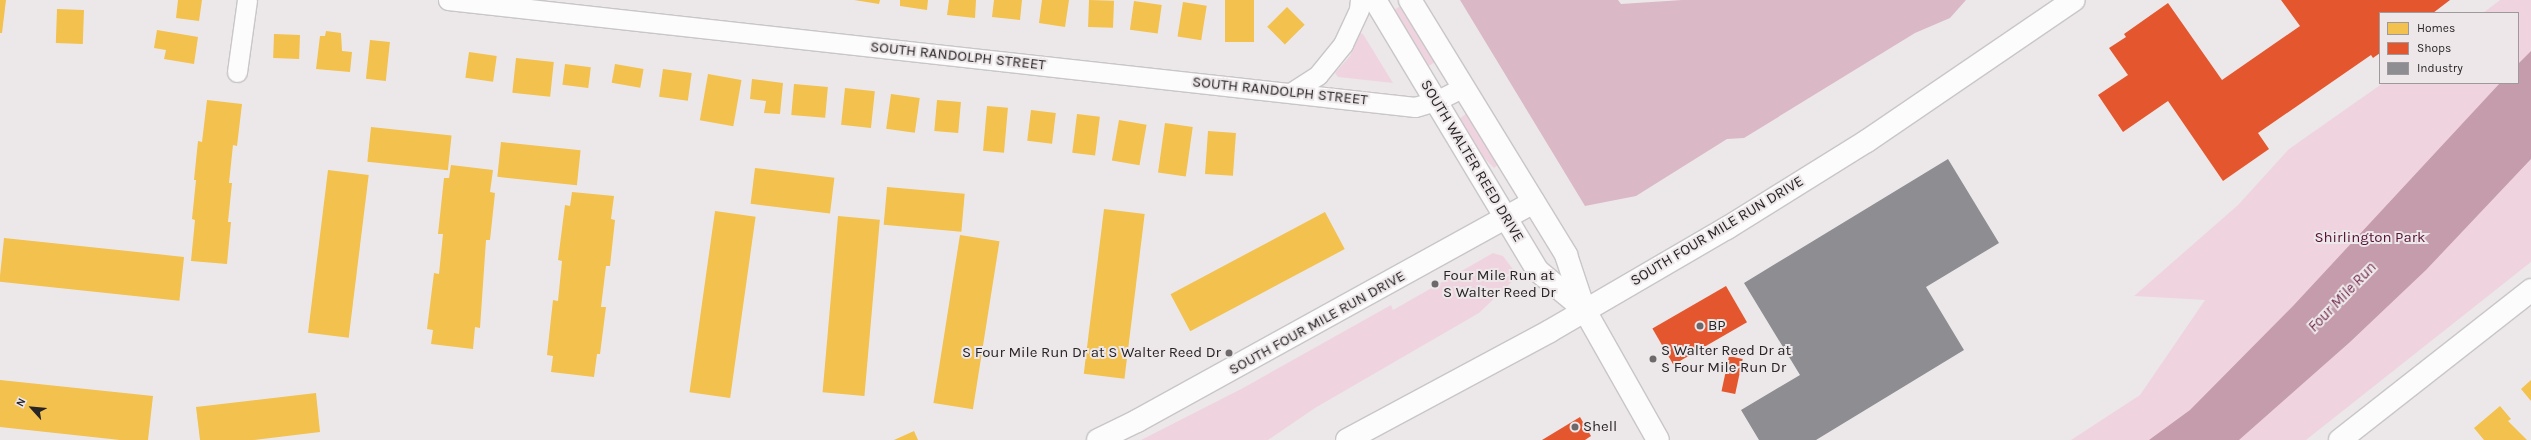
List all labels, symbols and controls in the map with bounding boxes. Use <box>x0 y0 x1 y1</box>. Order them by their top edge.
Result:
legend <box>2379 12 2519 84</box>
text: Homes <box>2417 21 2455 35</box>
street label: SOUTH RANDOLPH STREET <box>869 38 1047 74</box>
text: Shops <box>2417 41 2451 55</box>
text: Industry <box>2417 61 2463 75</box>
street label: SOUTH RANDOLPH STREET <box>1191 73 1369 109</box>
street label: SOUTH WALTER REED DRIVE <box>1416 77 1528 245</box>
street label: SOUTH FOUR MILE RUN DRIVE <box>1627 172 1807 290</box>
park label: Shirlington Park <box>2314 229 2426 247</box>
water label: Four Mile Run <box>2304 258 2380 336</box>
place label: Four Mile Run at S Walter Reed Dr <box>1443 266 1556 301</box>
street label: SOUTH FOUR MILE RUN DRIVE <box>1226 267 1408 379</box>
marker: Four Mile Run at S Walter Reed Dr <box>1430 279 1440 289</box>
place label: BP <box>1708 317 1726 335</box>
marker: BP <box>1695 321 1705 331</box>
place label: S Walter Reed Dr at S Four Mile Run Dr <box>1661 341 1791 376</box>
place label: S Four Mile Run Dr at S Walter Reed Dr <box>962 344 1221 362</box>
marker: S Four Mile Run Dr at S Walter Reed Dr <box>1224 348 1234 358</box>
marker: S Walter Reed Dr at S Four Mile Run Dr <box>1648 354 1658 364</box>
north arrow <box>12 388 52 428</box>
text: N <box>13 396 28 409</box>
place label: Shell <box>1583 418 1617 436</box>
marker: Shell <box>1570 422 1580 432</box>

